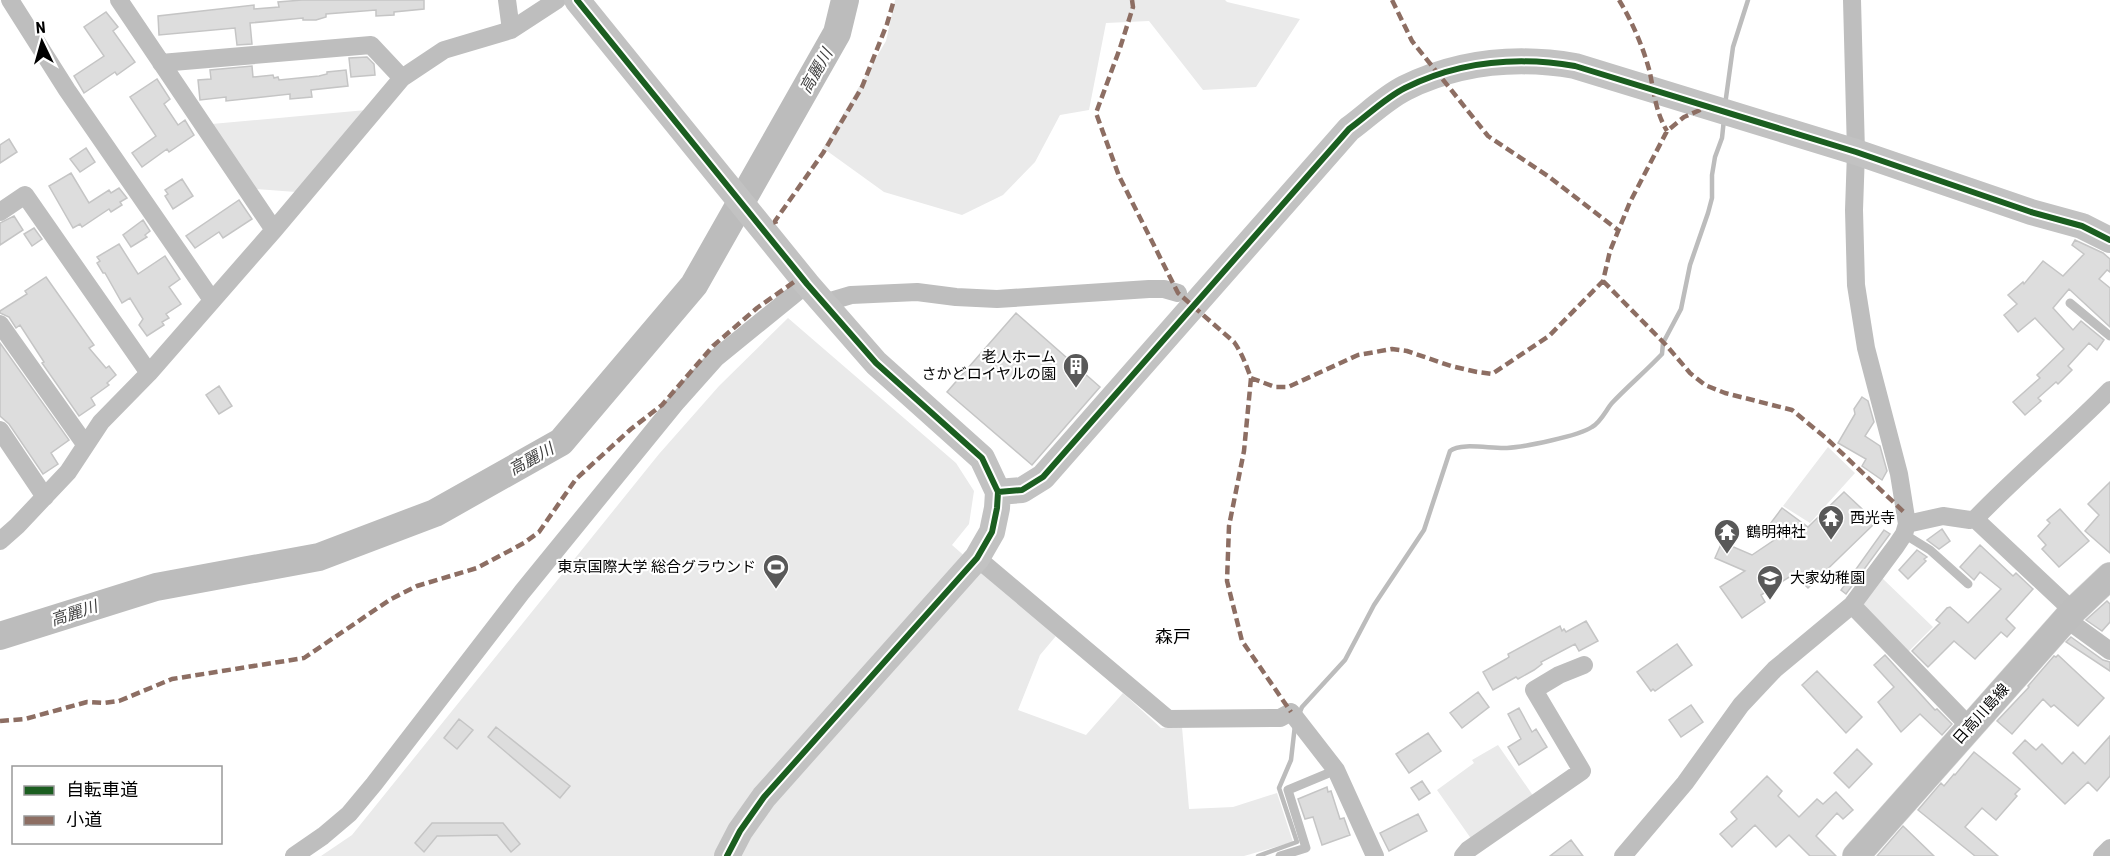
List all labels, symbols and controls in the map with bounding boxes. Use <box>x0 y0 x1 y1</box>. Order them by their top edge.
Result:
north arrow <box>12 12 72 72</box>
text: N <box>35 18 46 37</box>
water label: 高麗川 <box>796 44 837 97</box>
place label: 老人ホーム さかどロイヤルの園 <box>921 348 1056 383</box>
building icon: 老人ホーム さかどロイヤルの園 <box>1061 351 1091 389</box>
water label: 高麗川 <box>505 438 558 479</box>
temple icon: 西光寺 <box>1816 503 1846 541</box>
place label: 西光寺 <box>1850 509 1895 527</box>
temple icon: 鶴明神社 <box>1712 517 1742 555</box>
place label: 鶴明神社 <box>1746 523 1806 541</box>
sports icon: 東京国際大学 総合グラウンド <box>761 552 791 590</box>
place label: 東京国際大学 総合グラウンド <box>558 558 756 576</box>
school or university icon: 大家幼稚園 <box>1755 563 1785 601</box>
place label: 大家幼稚園 <box>1790 569 1865 587</box>
water label: 高麗川 <box>48 596 102 629</box>
district label: 森戸 <box>1155 626 1191 647</box>
street label: 日高川島線 <box>1949 680 2013 748</box>
legend <box>12 766 222 844</box>
text: 自転車道 <box>66 779 138 800</box>
text: 小道 <box>66 809 102 830</box>

